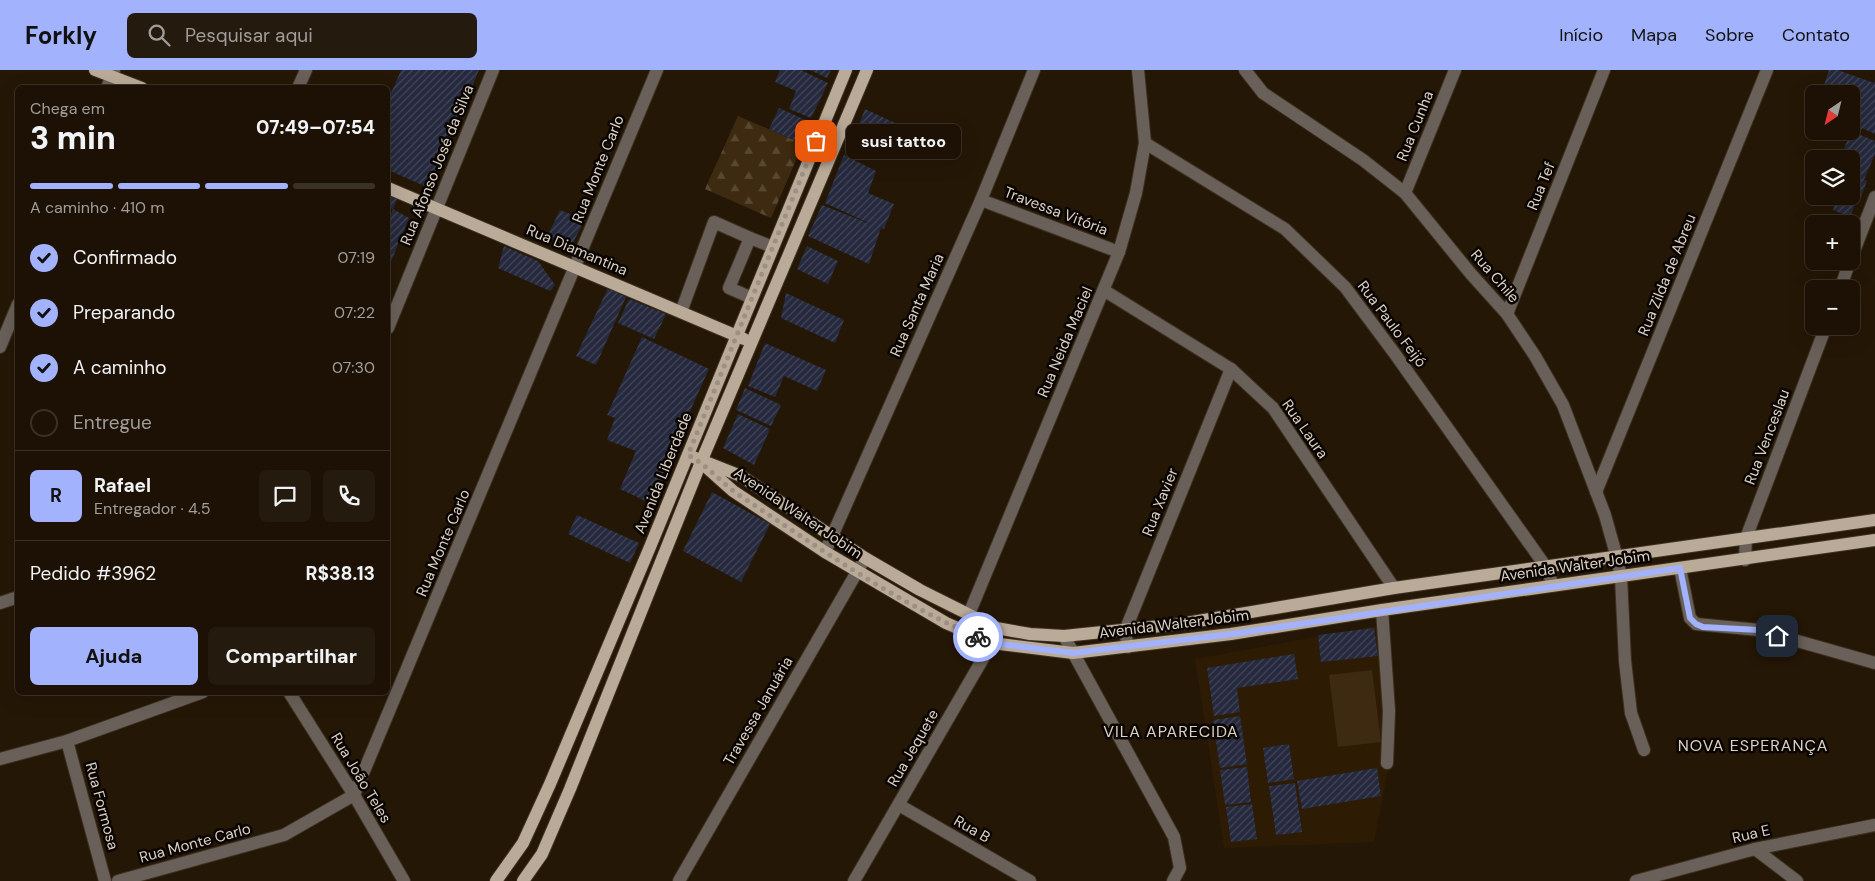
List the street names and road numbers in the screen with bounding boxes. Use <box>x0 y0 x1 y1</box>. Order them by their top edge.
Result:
street label: Rua Afonso José da Silva <box>396 82 478 248</box>
street label: Rua Cunha <box>1392 88 1438 164</box>
street label: Rua Monte Carlo <box>567 112 629 226</box>
street label: Rua Tef <box>1522 159 1560 213</box>
street label: Travessa Vitória <box>1001 182 1111 240</box>
street label: Rua Zilda de Abreu <box>1633 211 1701 339</box>
street label: Rua Diamantina <box>523 220 631 280</box>
street label: Rua Chile <box>1466 245 1524 307</box>
street label: Rua Santa Maria <box>885 250 949 360</box>
street label: Rua Paulo Feijó <box>1353 277 1431 371</box>
street label: Rua Neida Maciel <box>1033 284 1097 400</box>
street label: Rua Venceslau <box>1740 386 1794 488</box>
street label: Rua Laura <box>1277 395 1333 463</box>
street label: Avenida Liberdade <box>630 409 696 537</box>
street label: Avenida Walter Jobim <box>730 463 866 563</box>
street label: Rua Xavier <box>1137 465 1183 539</box>
street label: Rua Monte Carlo <box>411 486 475 600</box>
street label: Avenida Walter Jobim <box>1499 546 1651 586</box>
street label: Avenida Walter Jobim <box>1098 605 1250 643</box>
street label: Travessa Januária <box>719 653 797 769</box>
street label: Rua Jequete <box>883 706 943 790</box>
street label: Rua João Teles <box>326 729 396 827</box>
street label: Rua Formosa <box>81 760 123 852</box>
street label: Rua B <box>950 811 994 847</box>
street label: Rua Monte Carlo <box>137 818 253 867</box>
street label: Rua E <box>1730 820 1772 848</box>

